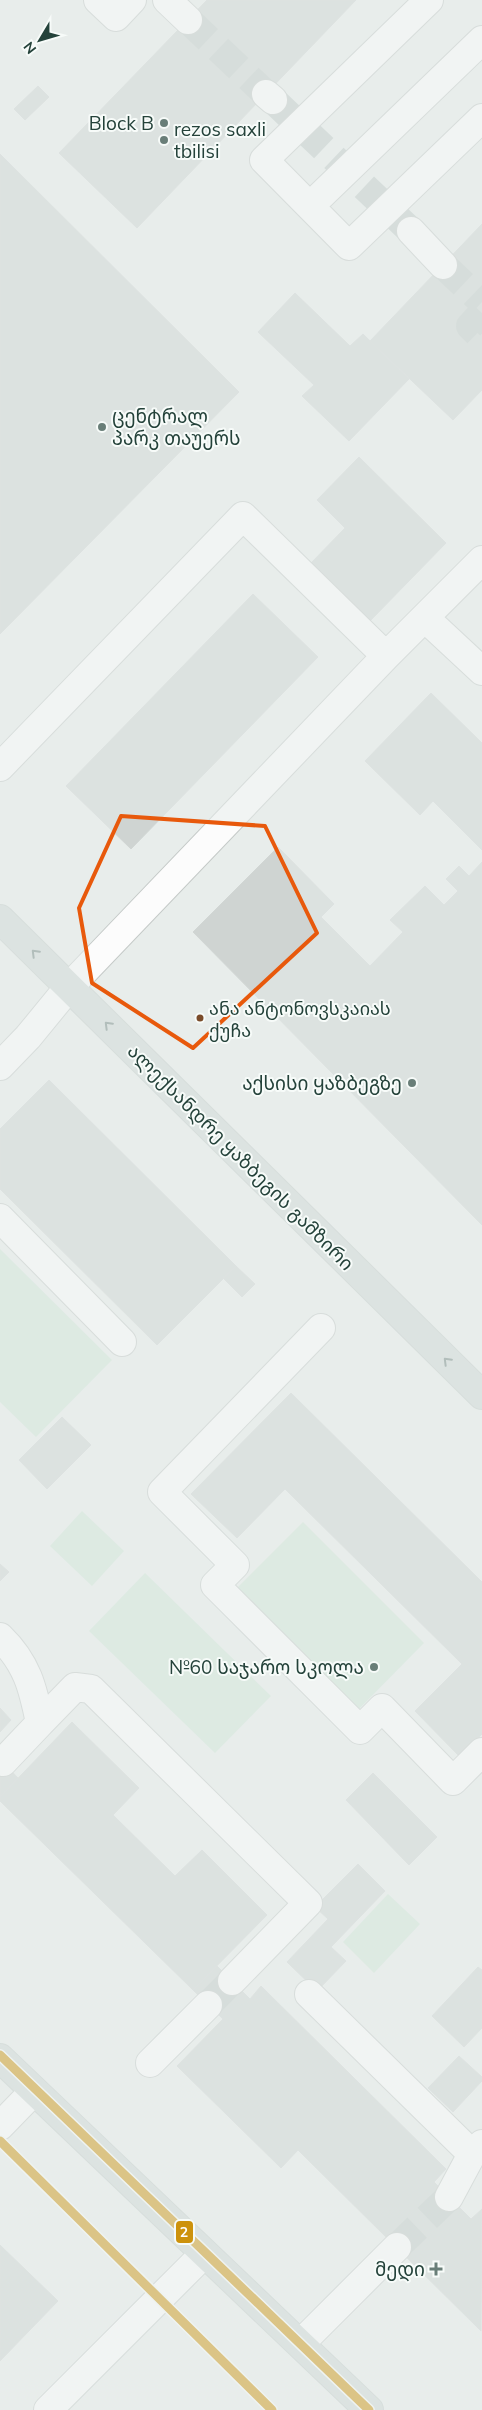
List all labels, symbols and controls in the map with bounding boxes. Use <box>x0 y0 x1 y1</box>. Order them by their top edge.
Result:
north arrow <box>15 15 65 65</box>
text: N <box>19 38 40 58</box>
place label: Block B <box>89 111 154 135</box>
marker: Block B <box>158 117 170 129</box>
place label: rezos saxli tbilisi <box>174 117 266 163</box>
marker: rezos saxli tbilisi <box>158 134 170 146</box>
place label: ცენტრალ პარკ თაუერს <box>112 404 241 450</box>
marker: ცენტრალ პარკ თაუერს <box>96 421 108 433</box>
one-way arrow <box>31 950 40 959</box>
place label: ანა ანტონოვსკაიას ქუჩა <box>209 997 391 1042</box>
marker: ანა ანტონოვსკაიას ქუჩა <box>195 1013 205 1023</box>
one-way arrow <box>105 1022 114 1031</box>
street label: ალექსანდრე ყაზბეგის გამზირი <box>122 1039 359 1276</box>
place label: აქსისი ყაზბეგზე <box>242 1071 402 1095</box>
marker: აქსისი ყაზბეგზე <box>406 1077 418 1089</box>
one-way arrow <box>444 1357 453 1366</box>
place label: №60 საჯარო სკოლა <box>169 1655 364 1680</box>
marker: №60 საჯარო სკოლა <box>368 1661 380 1673</box>
line badge: 2 <box>175 2220 194 2244</box>
text: 2 <box>180 2223 188 2241</box>
place label: მედი <box>375 2257 425 2282</box>
marker: მედი <box>429 2262 443 2276</box>

